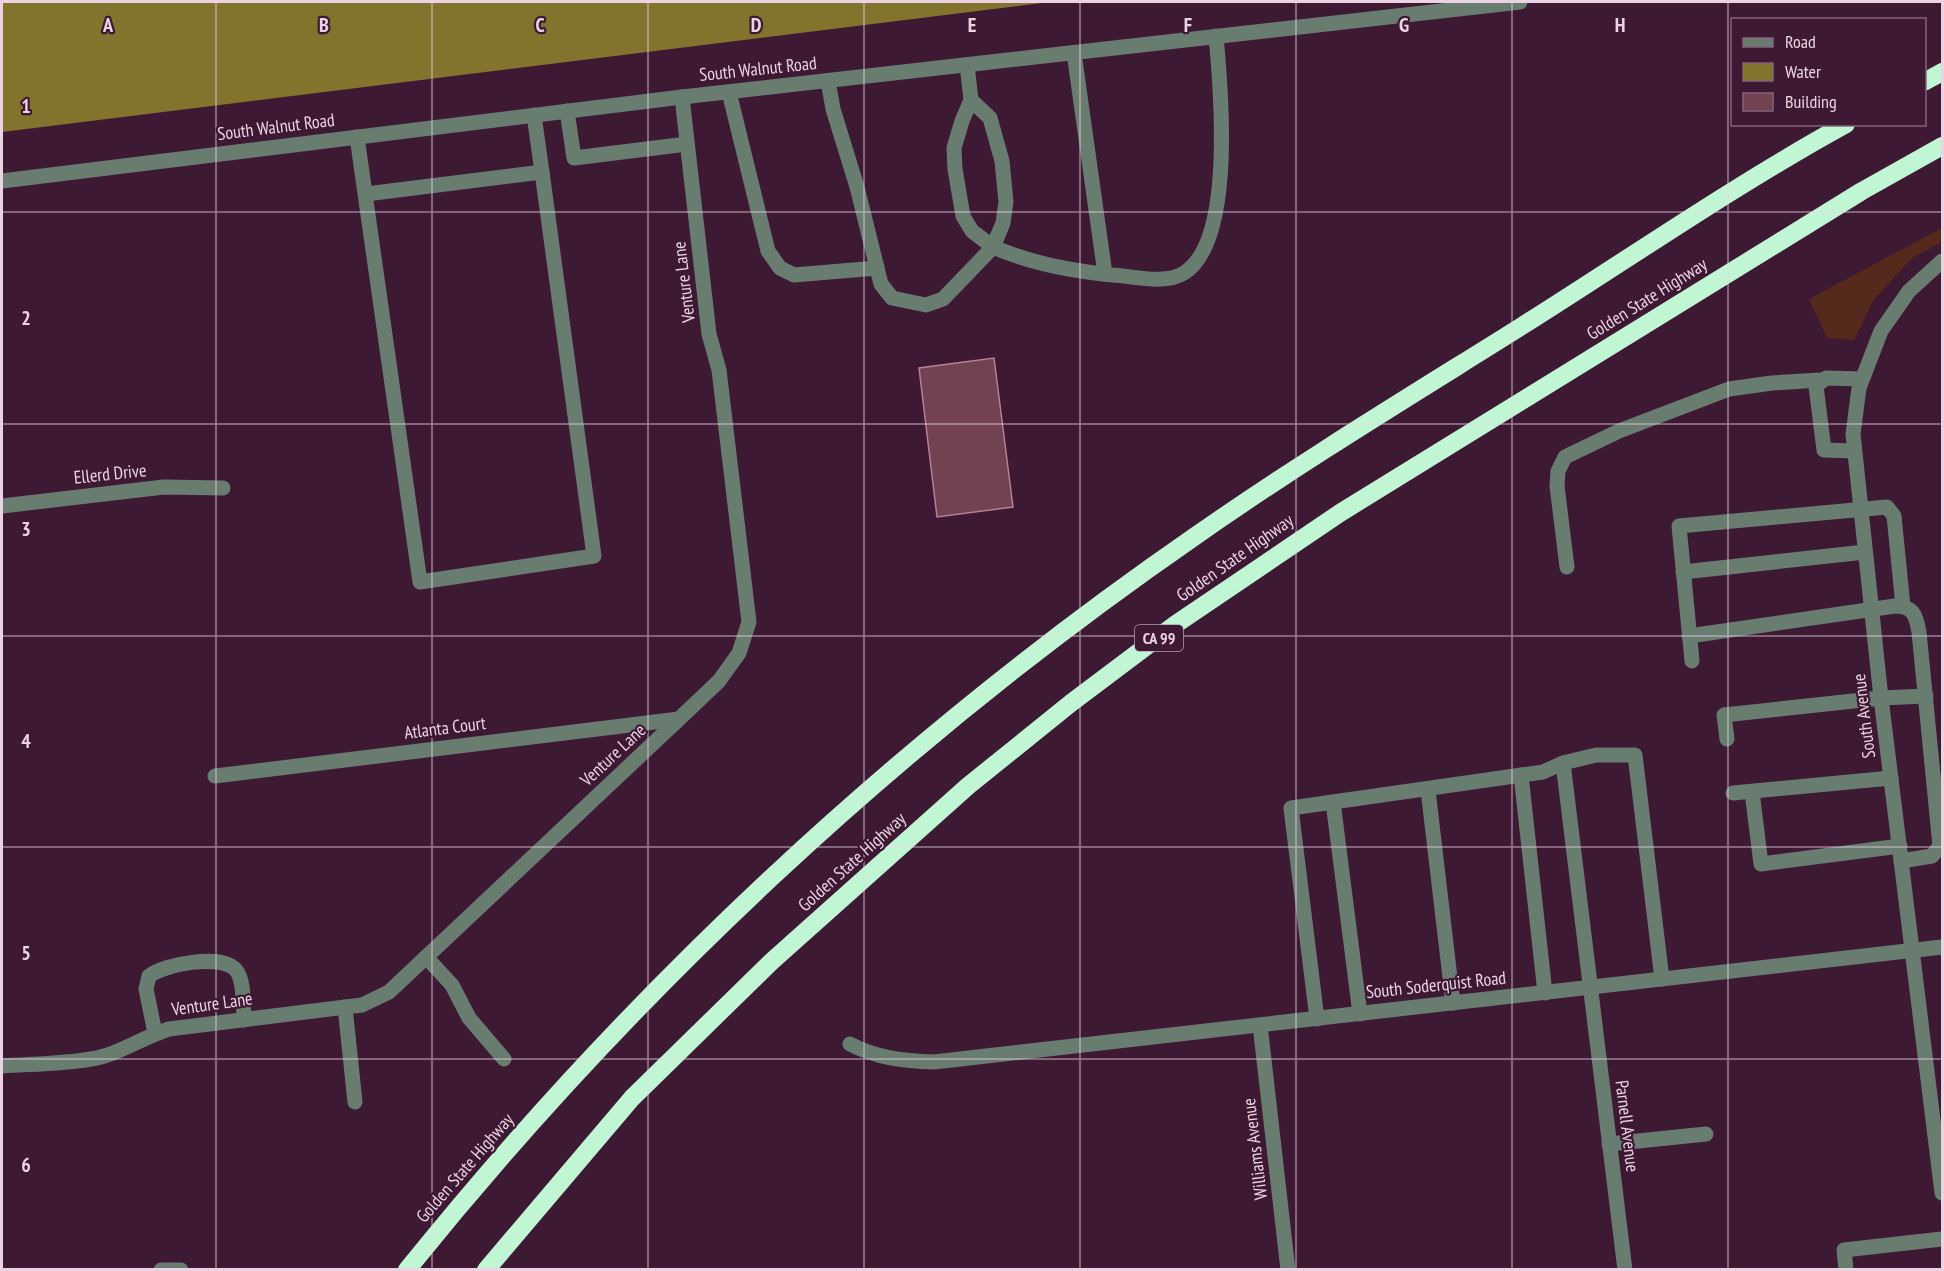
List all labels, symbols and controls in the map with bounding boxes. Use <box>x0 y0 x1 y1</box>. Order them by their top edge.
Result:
text: A <box>102 12 114 38</box>
text: B <box>319 12 329 38</box>
text: C <box>535 12 545 38</box>
text: D <box>751 12 762 38</box>
text: E <box>968 12 976 38</box>
text: F <box>1184 12 1192 38</box>
text: G <box>1399 12 1409 38</box>
text: H <box>1615 12 1625 38</box>
legend <box>1731 18 1926 126</box>
text: Road <box>1785 30 1816 53</box>
street label: South Walnut Road <box>698 51 818 86</box>
text: Water <box>1785 60 1821 83</box>
text: Building <box>1785 90 1837 113</box>
text: 1 <box>21 93 31 119</box>
street label: South Walnut Road <box>216 108 336 145</box>
street label: Venture Lane <box>667 240 700 325</box>
street label: Golden State Highway <box>1582 252 1711 345</box>
text: 2 <box>21 305 31 331</box>
street label: Ellerd Drive <box>73 458 147 489</box>
street label: Golden State Highway <box>1172 509 1298 606</box>
text: 3 <box>21 516 31 542</box>
road number: CA 99 <box>1135 625 1183 651</box>
street label: South Avenue <box>1847 672 1880 760</box>
street label: Atlanta Court <box>403 711 487 744</box>
street label: Venture Lane <box>574 718 650 792</box>
text: 4 <box>21 728 31 754</box>
street label: Golden State Highway <box>793 807 911 916</box>
text: 5 <box>21 940 31 966</box>
street label: South Soderquist Road <box>1365 966 1507 1003</box>
street label: Venture Lane <box>169 986 254 1021</box>
street label: Parnell Avenue <box>1610 1079 1645 1173</box>
street label: Williams Avenue <box>1237 1097 1272 1201</box>
street label: Golden State Highway <box>411 1108 519 1227</box>
text: 6 <box>21 1152 31 1178</box>

